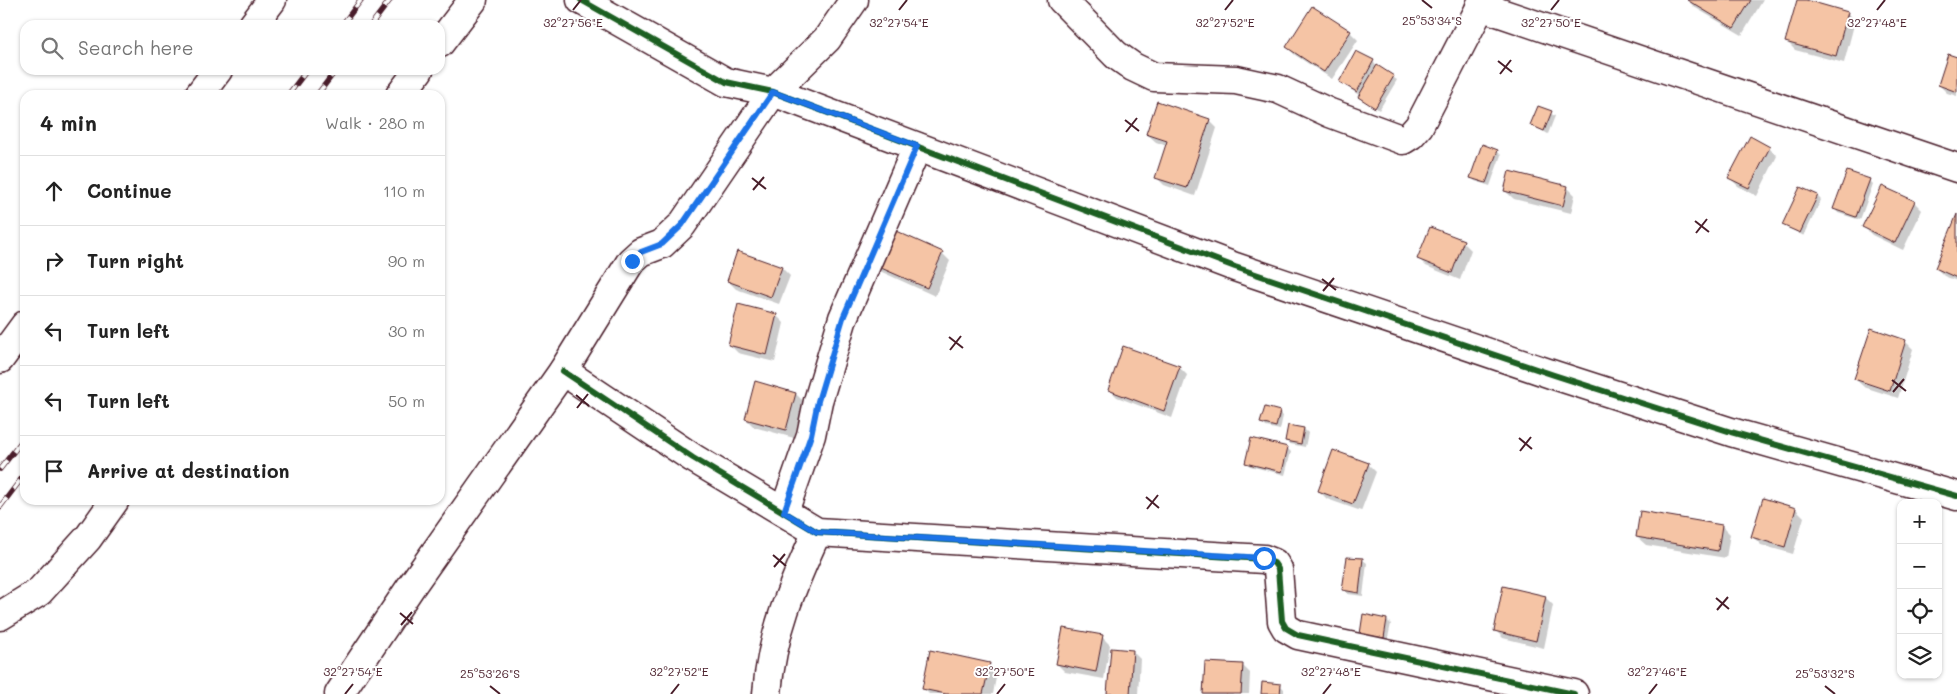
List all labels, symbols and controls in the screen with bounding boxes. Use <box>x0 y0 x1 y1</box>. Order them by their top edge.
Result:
text: 25°53'34"S <box>1402 12 1462 28</box>
text: 32°27'56"E <box>543 14 603 30</box>
text: 32°27'54"E <box>869 14 929 30</box>
text: 32°27'52"E <box>1195 14 1255 30</box>
text: 32°27'50"E <box>1521 14 1581 30</box>
text: 32°27'48"E <box>1847 14 1907 30</box>
search box <box>20 20 445 75</box>
icon: search <box>38 34 66 62</box>
text: Search here <box>78 35 194 60</box>
text: 4 min <box>40 109 97 136</box>
text: Walk · 280 m <box>325 112 425 133</box>
icon: ahead <box>40 177 68 205</box>
text: Continue <box>87 178 172 203</box>
text: 110 m <box>383 180 425 201</box>
icon: right <box>40 247 68 275</box>
text: Turn right <box>87 248 184 273</box>
text: 90 m <box>388 250 425 271</box>
route end <box>621 250 644 273</box>
icon: left <box>40 317 68 345</box>
text: Turn left <box>87 318 170 343</box>
text: 30 m <box>388 320 425 341</box>
icon: left <box>40 387 68 415</box>
text: Turn left <box>87 388 170 413</box>
text: 50 m <box>388 390 425 411</box>
icon: arrive <box>40 457 68 485</box>
text: Arrive at destination <box>87 458 290 483</box>
map controls <box>1897 499 1942 679</box>
button: + <box>1897 499 1942 544</box>
button: − <box>1897 544 1942 589</box>
route start <box>1253 547 1276 570</box>
button: locate <box>1897 589 1942 634</box>
button: layers <box>1897 634 1942 679</box>
text: 32°27'54"E <box>323 663 383 679</box>
text: 32°27'52"E <box>649 663 709 679</box>
text: 32°27'50"E <box>975 663 1035 679</box>
text: 32°27'48"E <box>1301 663 1361 679</box>
text: 32°27'46"E <box>1627 663 1687 679</box>
text: 25°53'26"S <box>460 665 520 681</box>
text: 25°53'32"S <box>1795 665 1855 681</box>

